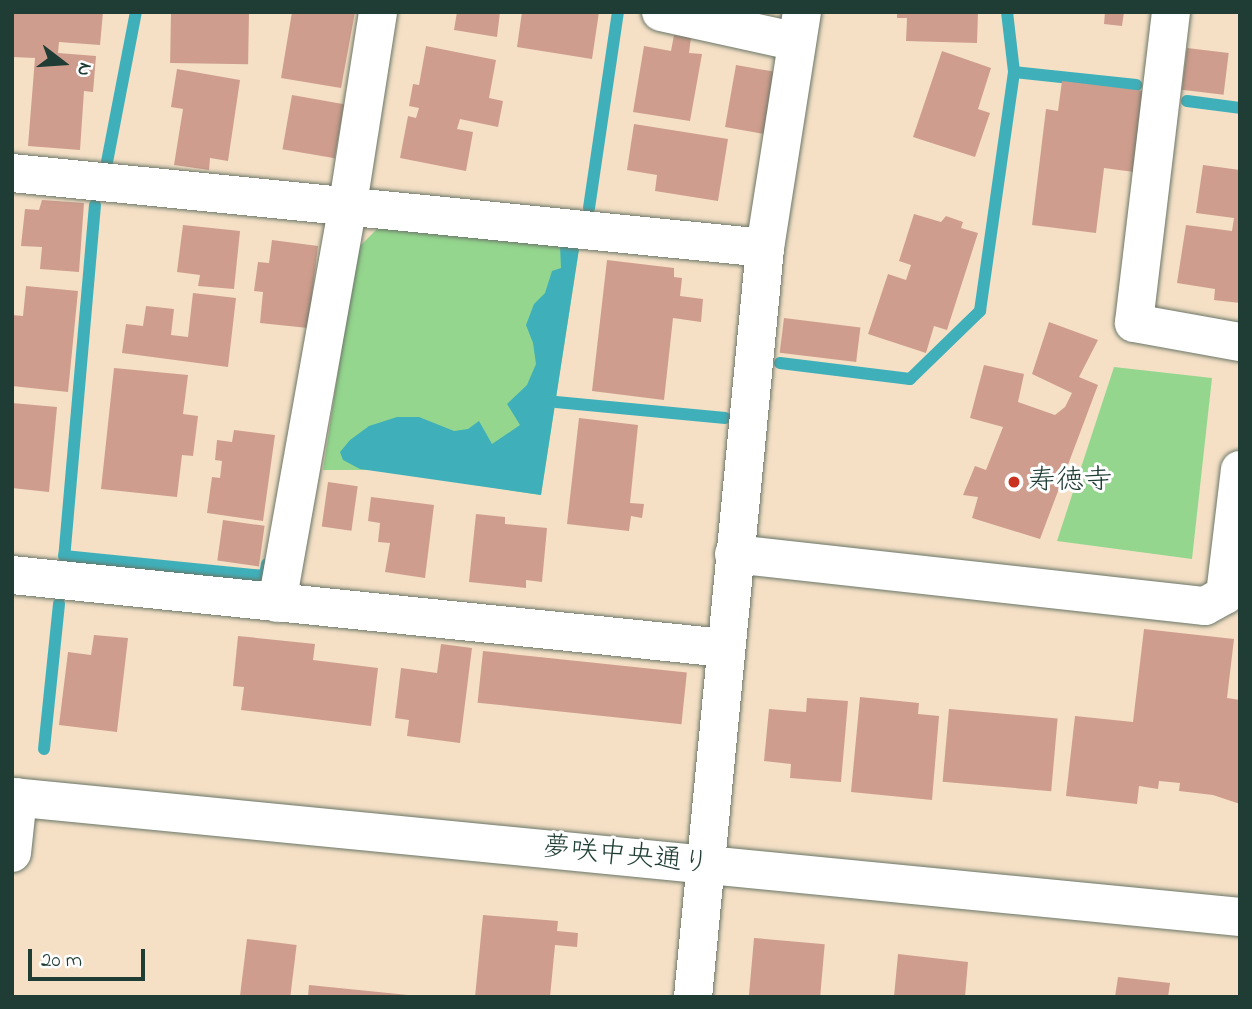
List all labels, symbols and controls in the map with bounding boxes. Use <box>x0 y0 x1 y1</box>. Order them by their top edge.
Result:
north arrow <box>28 28 98 98</box>
text: N <box>69 59 98 79</box>
place label: 寿徳寺 <box>1028 465 1112 499</box>
marker: 寿徳寺 <box>1006 474 1022 490</box>
street label: 夢咲中央通り <box>541 832 711 882</box>
scale bar <box>32 936 149 980</box>
text: 20 m <box>41 946 82 976</box>

